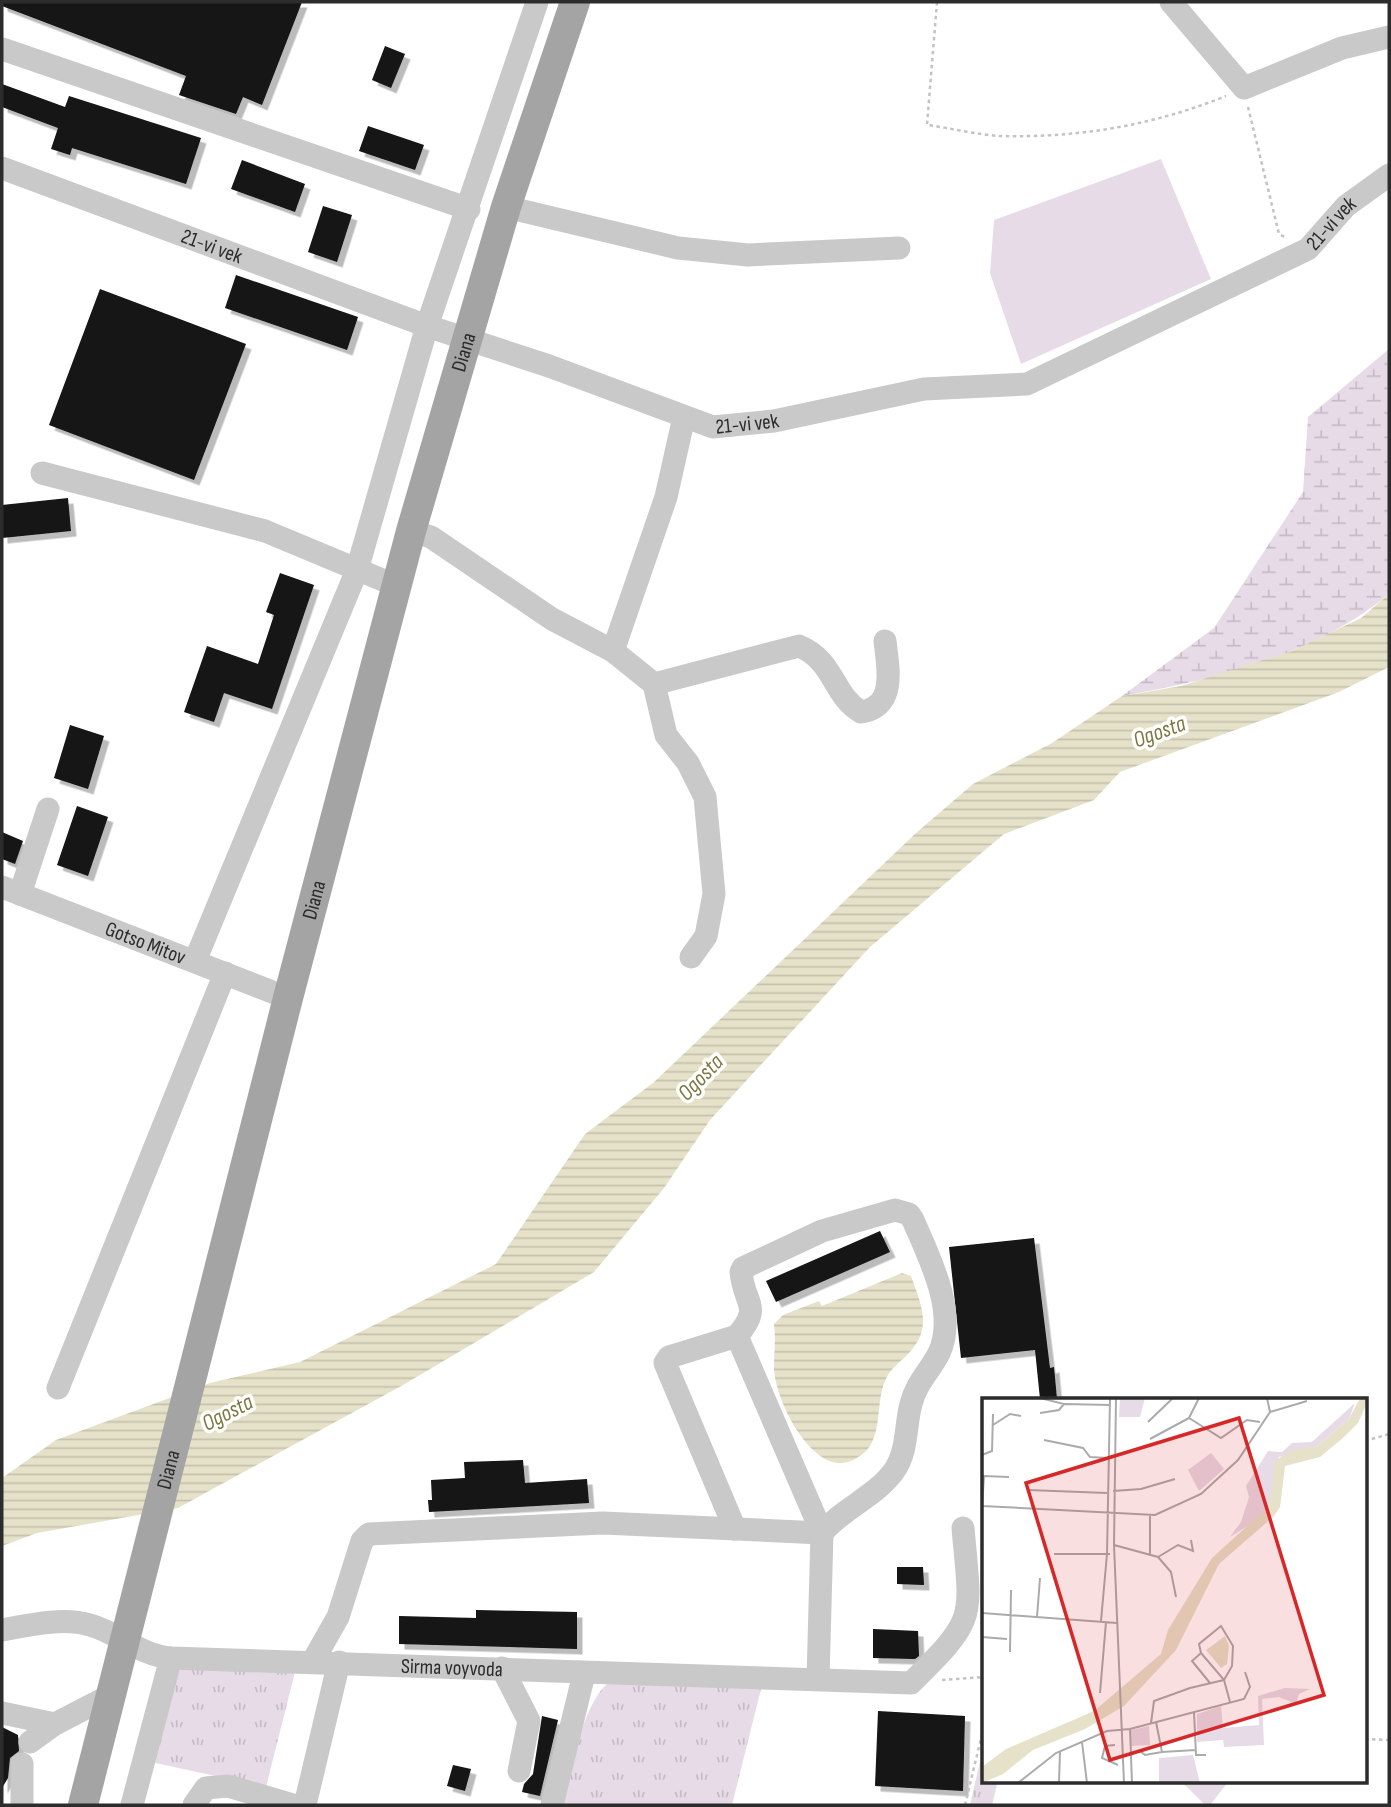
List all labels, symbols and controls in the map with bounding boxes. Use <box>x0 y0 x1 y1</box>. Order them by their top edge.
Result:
street label: 21-vi vek <box>1301 191 1361 255</box>
street label: 21-vi vek <box>178 224 246 269</box>
street label: Diana <box>446 330 481 375</box>
street label: 21-vi vek <box>714 408 781 440</box>
water label: Ogosta <box>1129 709 1190 754</box>
street label: Diana <box>297 878 331 922</box>
street label: Gotso Mitov <box>101 916 189 970</box>
water label: Ogosta <box>672 1048 730 1107</box>
water label: Ogosta <box>197 1388 258 1438</box>
inset map <box>982 1398 1366 1783</box>
street label: Diana <box>152 1448 186 1492</box>
street label: Sirma voyvoda <box>400 1654 503 1682</box>

